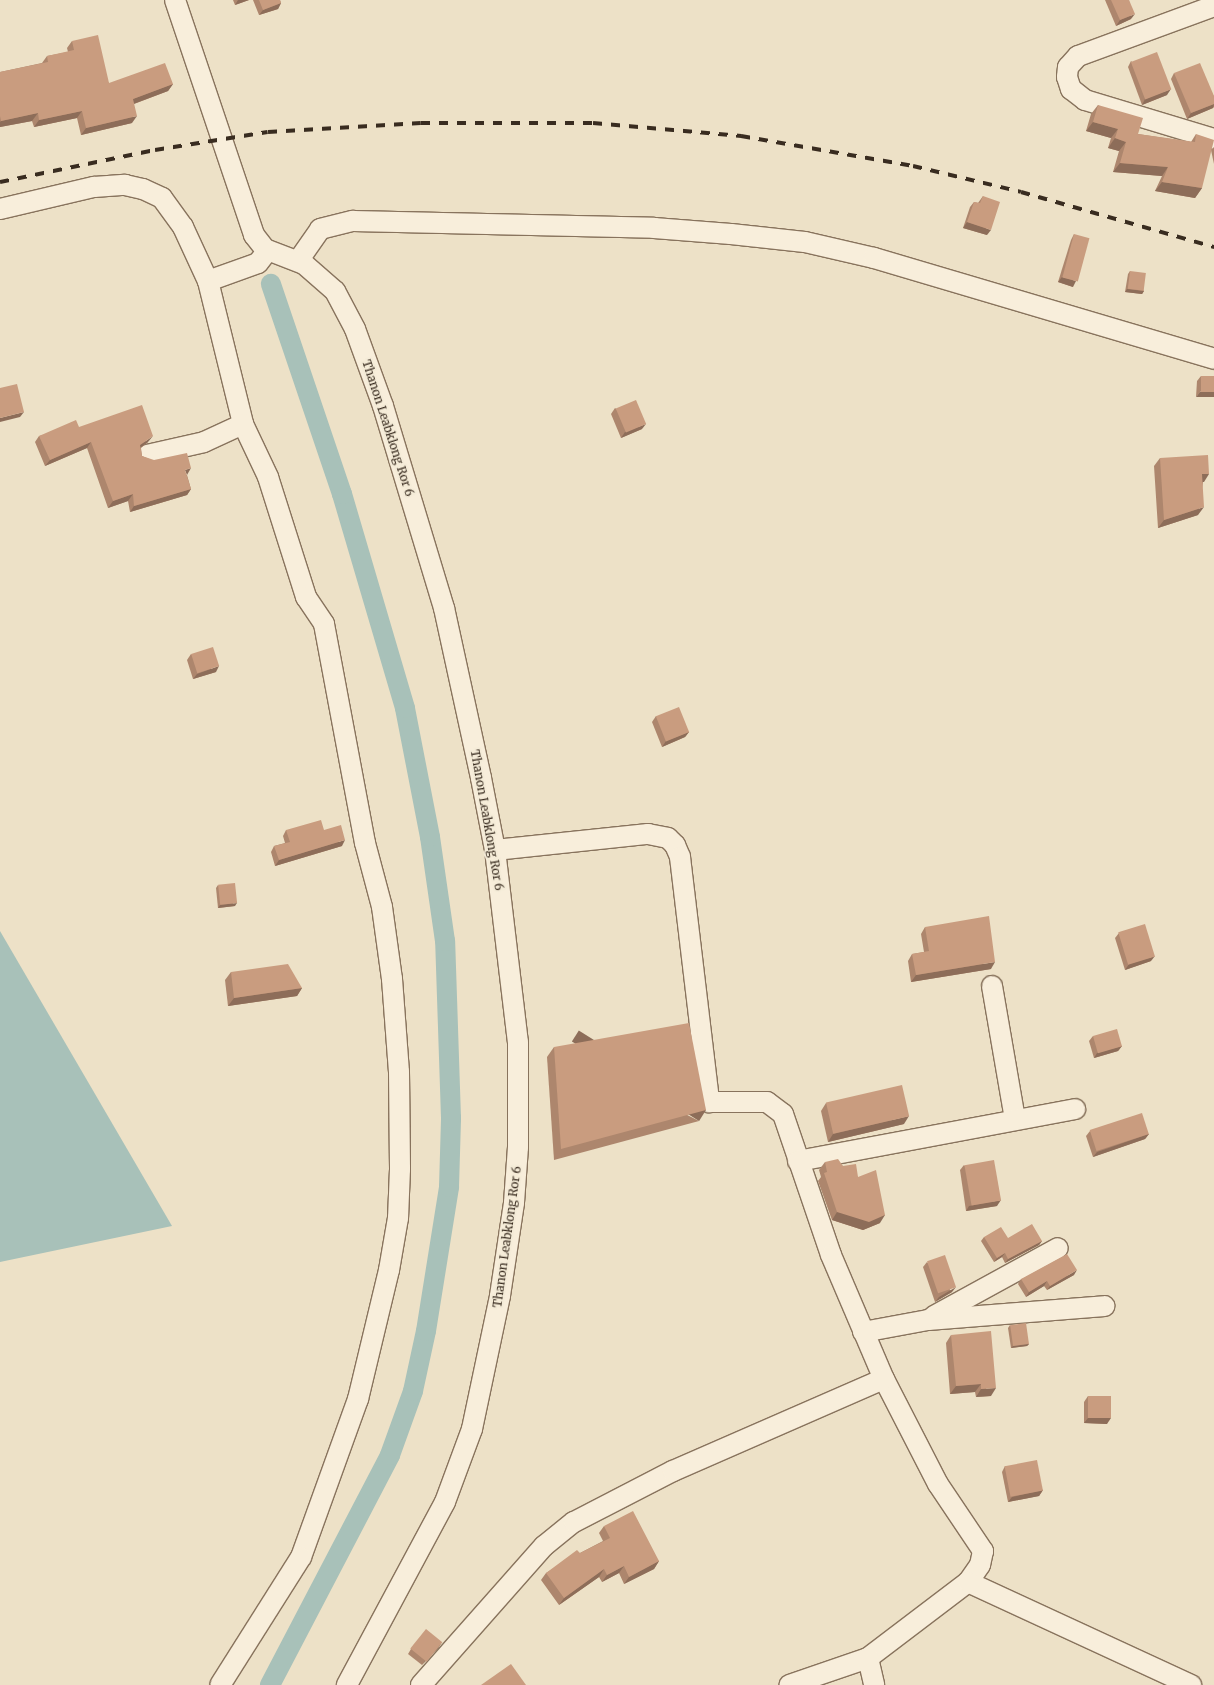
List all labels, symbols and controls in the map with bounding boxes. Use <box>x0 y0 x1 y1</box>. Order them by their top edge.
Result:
street label: Thanon Leabklong Ror 6 <box>359 358 417 498</box>
street label: Thanon Leabklong Ror 6 <box>468 749 506 891</box>
street label: Thanon Leabklong Ror 6 <box>490 1165 524 1309</box>

